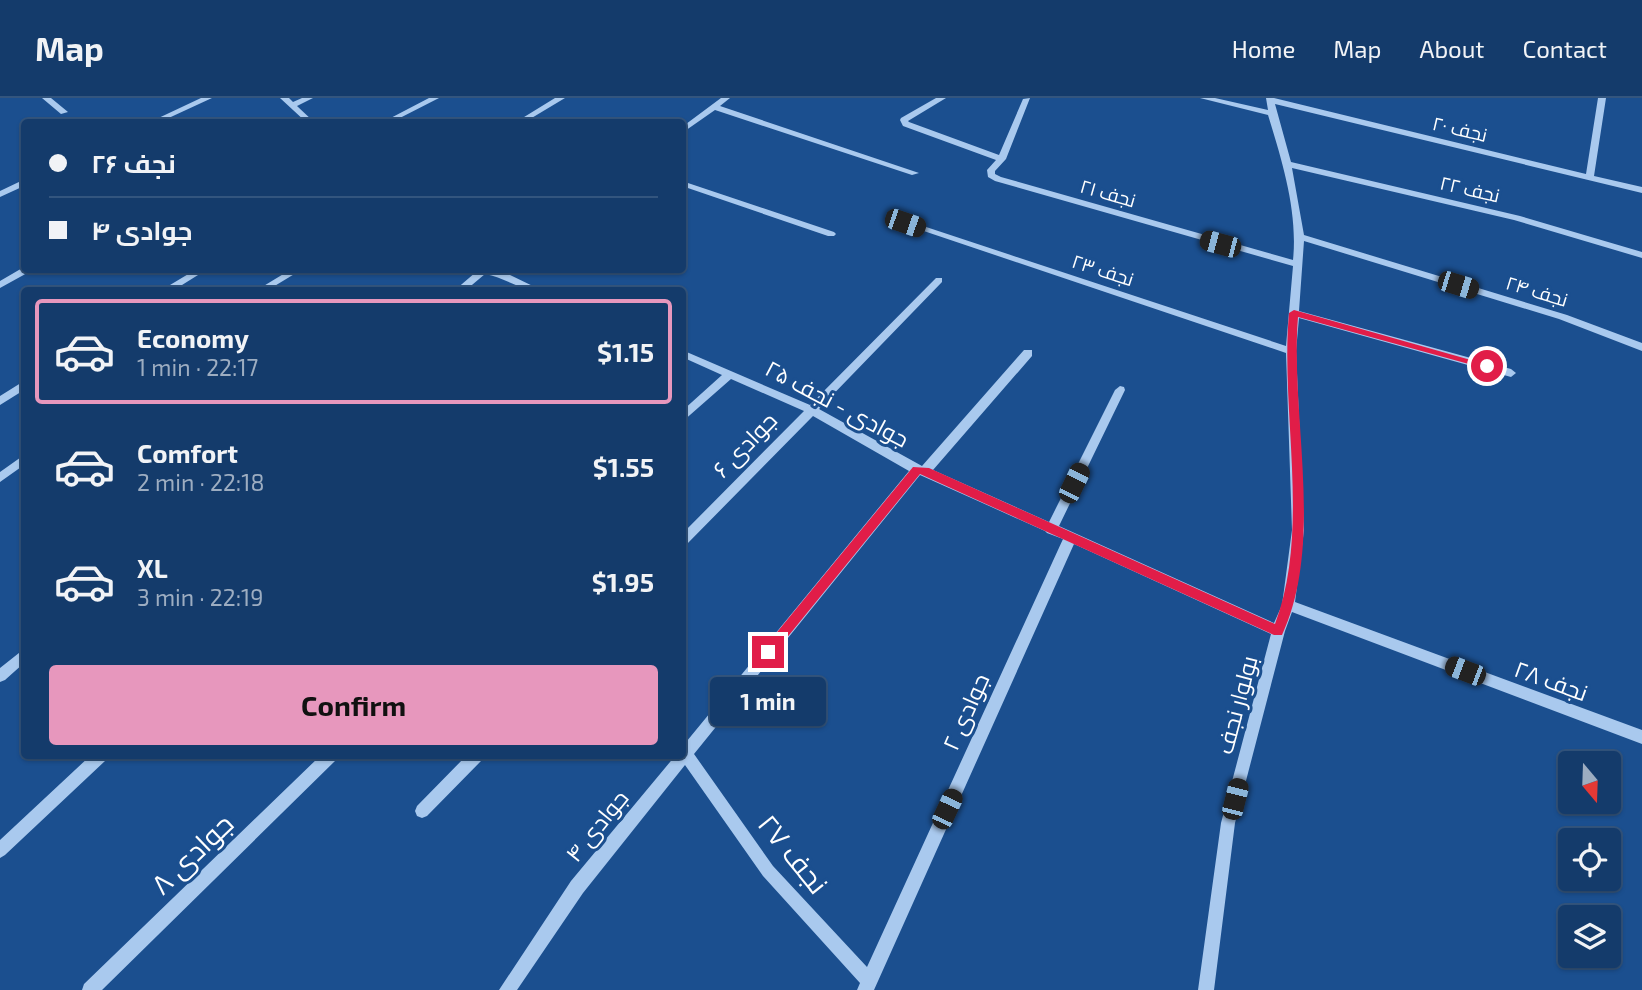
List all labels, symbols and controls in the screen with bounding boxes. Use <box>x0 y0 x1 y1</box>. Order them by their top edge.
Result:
text: Map <box>35 28 104 68</box>
text: Home <box>1232 34 1295 63</box>
text: Map <box>1333 34 1381 63</box>
text: About <box>1419 34 1485 63</box>
text: Contact <box>1523 34 1607 63</box>
street label: نجف ۲۰ <box>1430 111 1490 146</box>
text: نجف ۲۶ <box>91 147 176 178</box>
street label: نجف ۲۲ <box>1438 170 1502 207</box>
street label: نجف ۲۱ <box>1078 174 1139 211</box>
car <box>882 206 929 240</box>
text: جوادی ۴ <box>91 214 193 245</box>
car <box>1197 228 1244 260</box>
street label: نجف ۲۳ <box>1069 249 1137 290</box>
car <box>1435 269 1482 301</box>
street label: نجف ۲۴ <box>1503 270 1571 311</box>
icon: car <box>53 320 116 383</box>
text: Economy <box>137 322 249 353</box>
text: $1.15 <box>597 336 654 367</box>
route start <box>1471 350 1503 382</box>
text: 1 min · 22:17 <box>137 353 258 381</box>
street label: جوادی - نجف ۲۵ <box>760 354 914 454</box>
street label: جوادی ۶ <box>706 406 783 484</box>
icon: car <box>53 435 116 498</box>
text: Comfort <box>137 437 238 468</box>
text: $1.55 <box>593 451 654 482</box>
car <box>1056 460 1093 506</box>
text: 2 min · 22:18 <box>137 468 264 496</box>
icon: car <box>53 550 116 613</box>
text: XL <box>137 552 168 583</box>
text: $1.95 <box>592 566 654 597</box>
text: 3 min · 22:19 <box>137 583 263 611</box>
route end <box>752 636 784 668</box>
street label: بولوار نجف <box>1209 652 1263 757</box>
car <box>1442 654 1489 688</box>
street label: نجف ۲۸ <box>1511 654 1592 706</box>
button: Confirm <box>49 665 658 745</box>
street label: جوادی ۲ <box>936 669 995 755</box>
callout: 1 min <box>710 676 826 726</box>
text: 1 min <box>740 687 796 715</box>
north arrow <box>1558 751 1620 814</box>
map controls <box>1558 751 1621 968</box>
car <box>1220 776 1251 822</box>
street label: جوادی ۴ <box>559 784 634 868</box>
car <box>929 786 966 832</box>
street label: جوادی ۸ <box>143 806 240 902</box>
street label: نجف ۲۷ <box>751 807 836 900</box>
button: locate <box>1558 828 1621 891</box>
button: layers <box>1558 905 1621 968</box>

